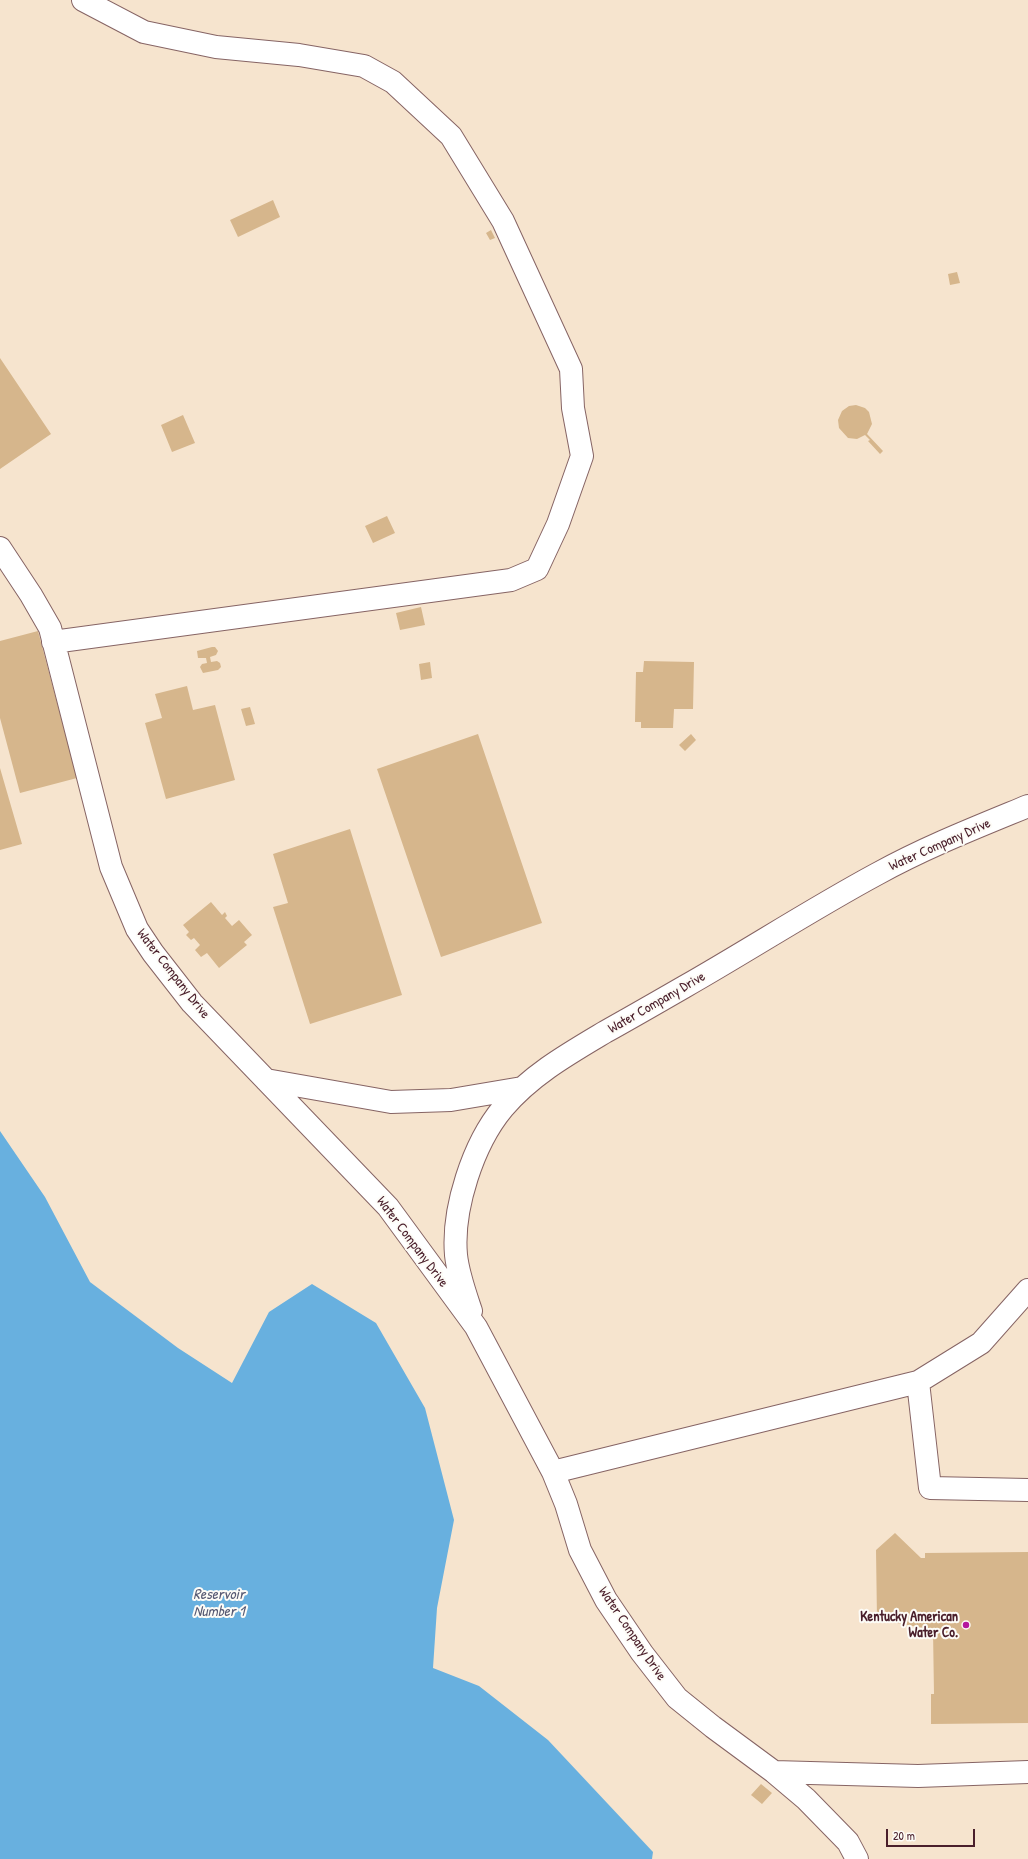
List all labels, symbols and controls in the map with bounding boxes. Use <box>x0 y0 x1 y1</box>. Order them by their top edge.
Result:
street label: Water Company Drive <box>887 815 993 875</box>
street label: Water Company Drive <box>133 926 213 1022</box>
street label: Water Company Drive <box>605 968 709 1038</box>
street label: Water Company Drive <box>372 1193 452 1291</box>
street label: Water Company Drive <box>594 1584 670 1684</box>
water label: Reservoir Number 1 <box>193 1586 245 1621</box>
place label: Kentucky American Water Co. <box>860 1609 958 1642</box>
marker: Kentucky American Water Co. <box>961 1620 971 1630</box>
scale bar <box>888 1821 977 1847</box>
text: 20 m <box>893 1827 915 1844</box>

